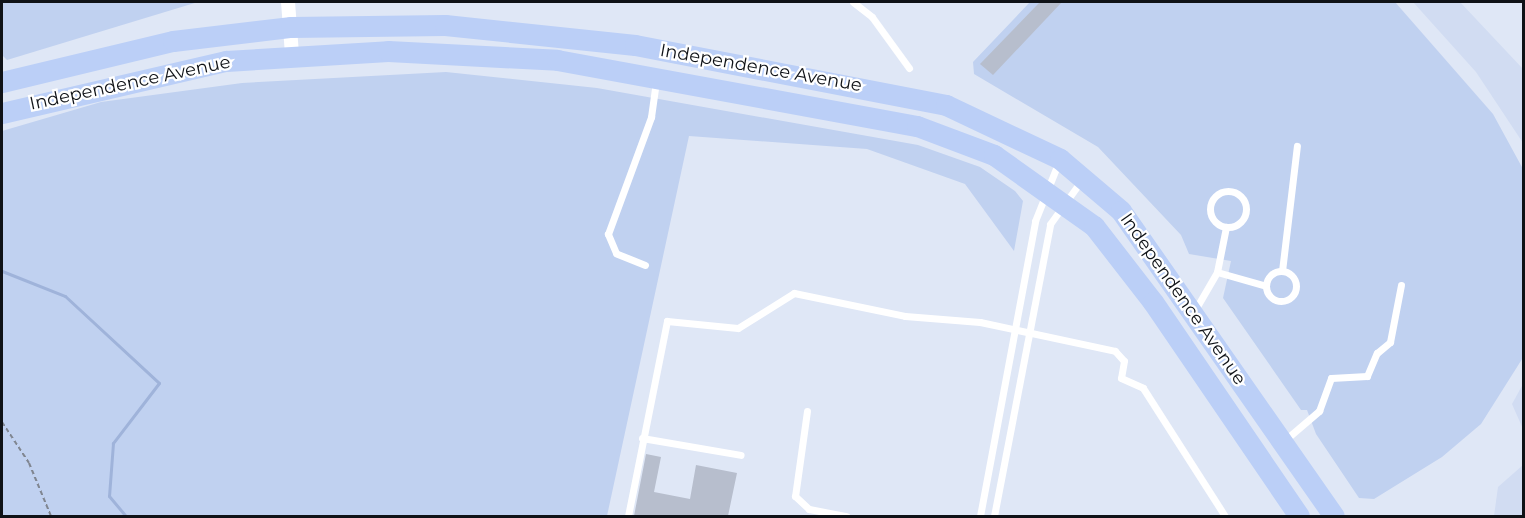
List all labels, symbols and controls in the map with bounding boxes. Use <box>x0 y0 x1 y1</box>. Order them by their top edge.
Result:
street label: Independence Avenue <box>658 40 864 96</box>
street label: Independence Avenue <box>28 51 232 115</box>
street label: Independence Avenue <box>1115 209 1251 389</box>

